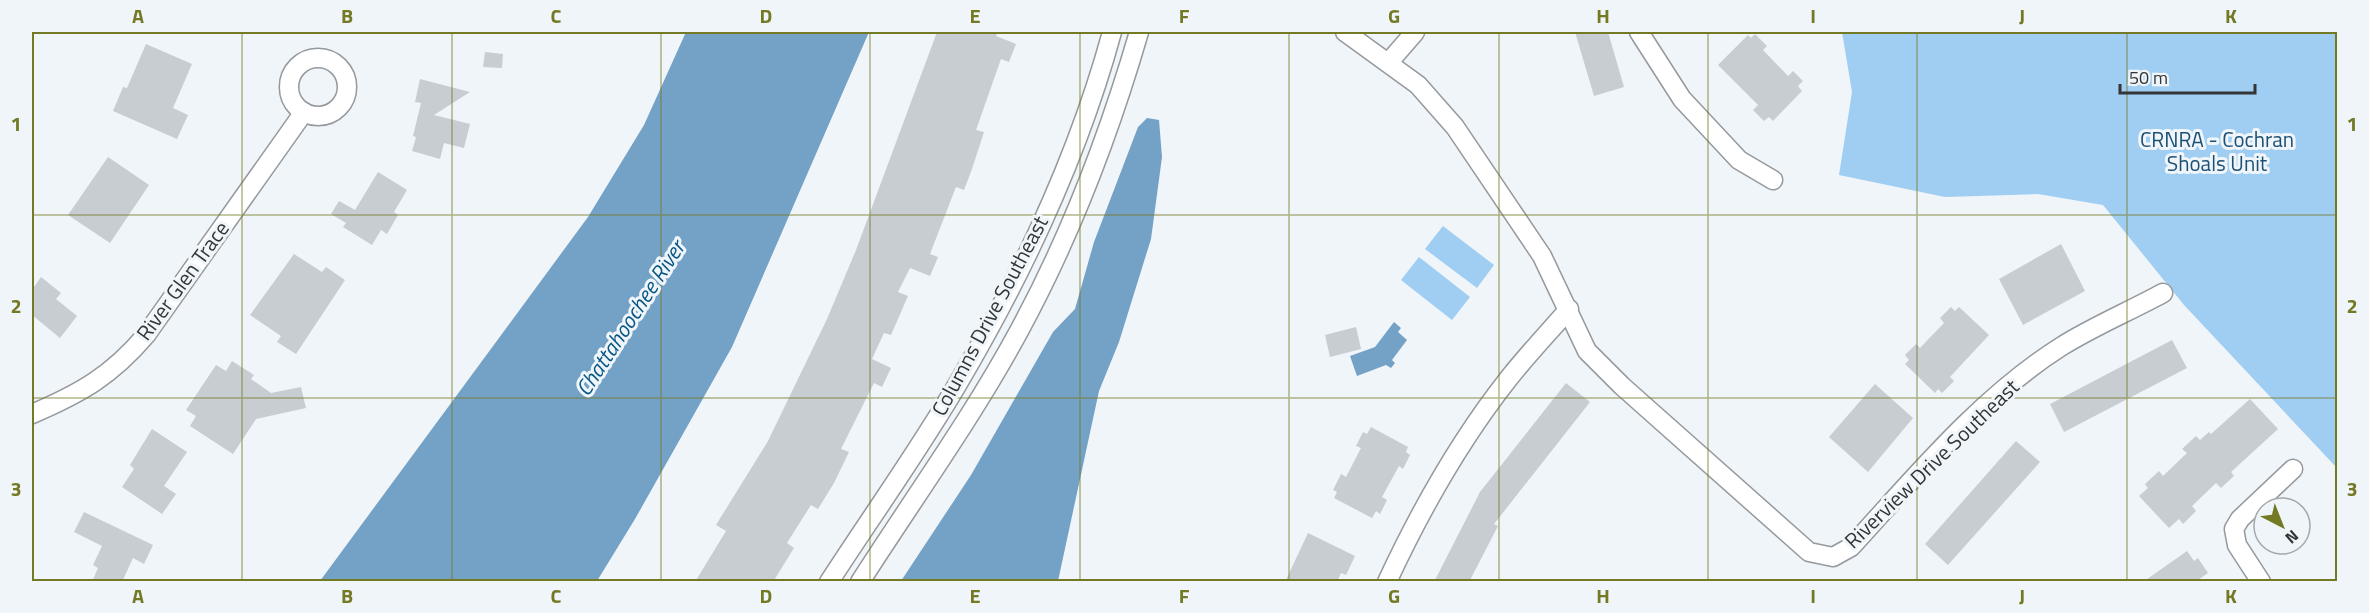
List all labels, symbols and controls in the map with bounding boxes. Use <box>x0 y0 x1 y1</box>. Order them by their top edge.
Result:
text: A <box>132 0 144 31</box>
text: B <box>341 0 353 31</box>
text: C <box>551 0 562 31</box>
text: D <box>760 0 772 31</box>
text: E <box>969 0 981 31</box>
text: F <box>1179 0 1190 31</box>
text: G <box>1388 0 1400 31</box>
text: H <box>1596 0 1610 31</box>
text: I <box>1810 0 1816 31</box>
text: J <box>2019 0 2025 31</box>
text: K <box>2225 0 2237 31</box>
scale bar <box>2120 57 2255 95</box>
text: 50 m <box>2129 64 2168 91</box>
text: 1 <box>10 108 22 139</box>
text: 1 <box>2346 108 2358 139</box>
park label: CRNRA - Cochran Shoals Unit <box>2140 123 2294 179</box>
street label: Columns Drive Southeast <box>923 209 1056 421</box>
street label: River Glen Trace <box>128 214 237 347</box>
water label: Chattahoochee River <box>567 231 695 403</box>
text: 2 <box>10 290 22 321</box>
text: 2 <box>2346 290 2358 321</box>
street label: Riverview Drive Southeast <box>1837 371 2026 555</box>
text: 3 <box>10 473 22 504</box>
text: 3 <box>2346 473 2358 504</box>
north arrow <box>2252 496 2312 556</box>
text: N <box>2280 525 2304 550</box>
text: A <box>132 580 144 611</box>
text: B <box>341 580 353 611</box>
text: C <box>551 580 562 611</box>
text: D <box>760 580 772 611</box>
text: E <box>969 580 981 611</box>
text: F <box>1179 580 1190 611</box>
text: G <box>1388 580 1400 611</box>
text: H <box>1596 580 1610 611</box>
text: I <box>1810 580 1816 611</box>
text: J <box>2019 580 2025 611</box>
text: K <box>2225 580 2237 611</box>

